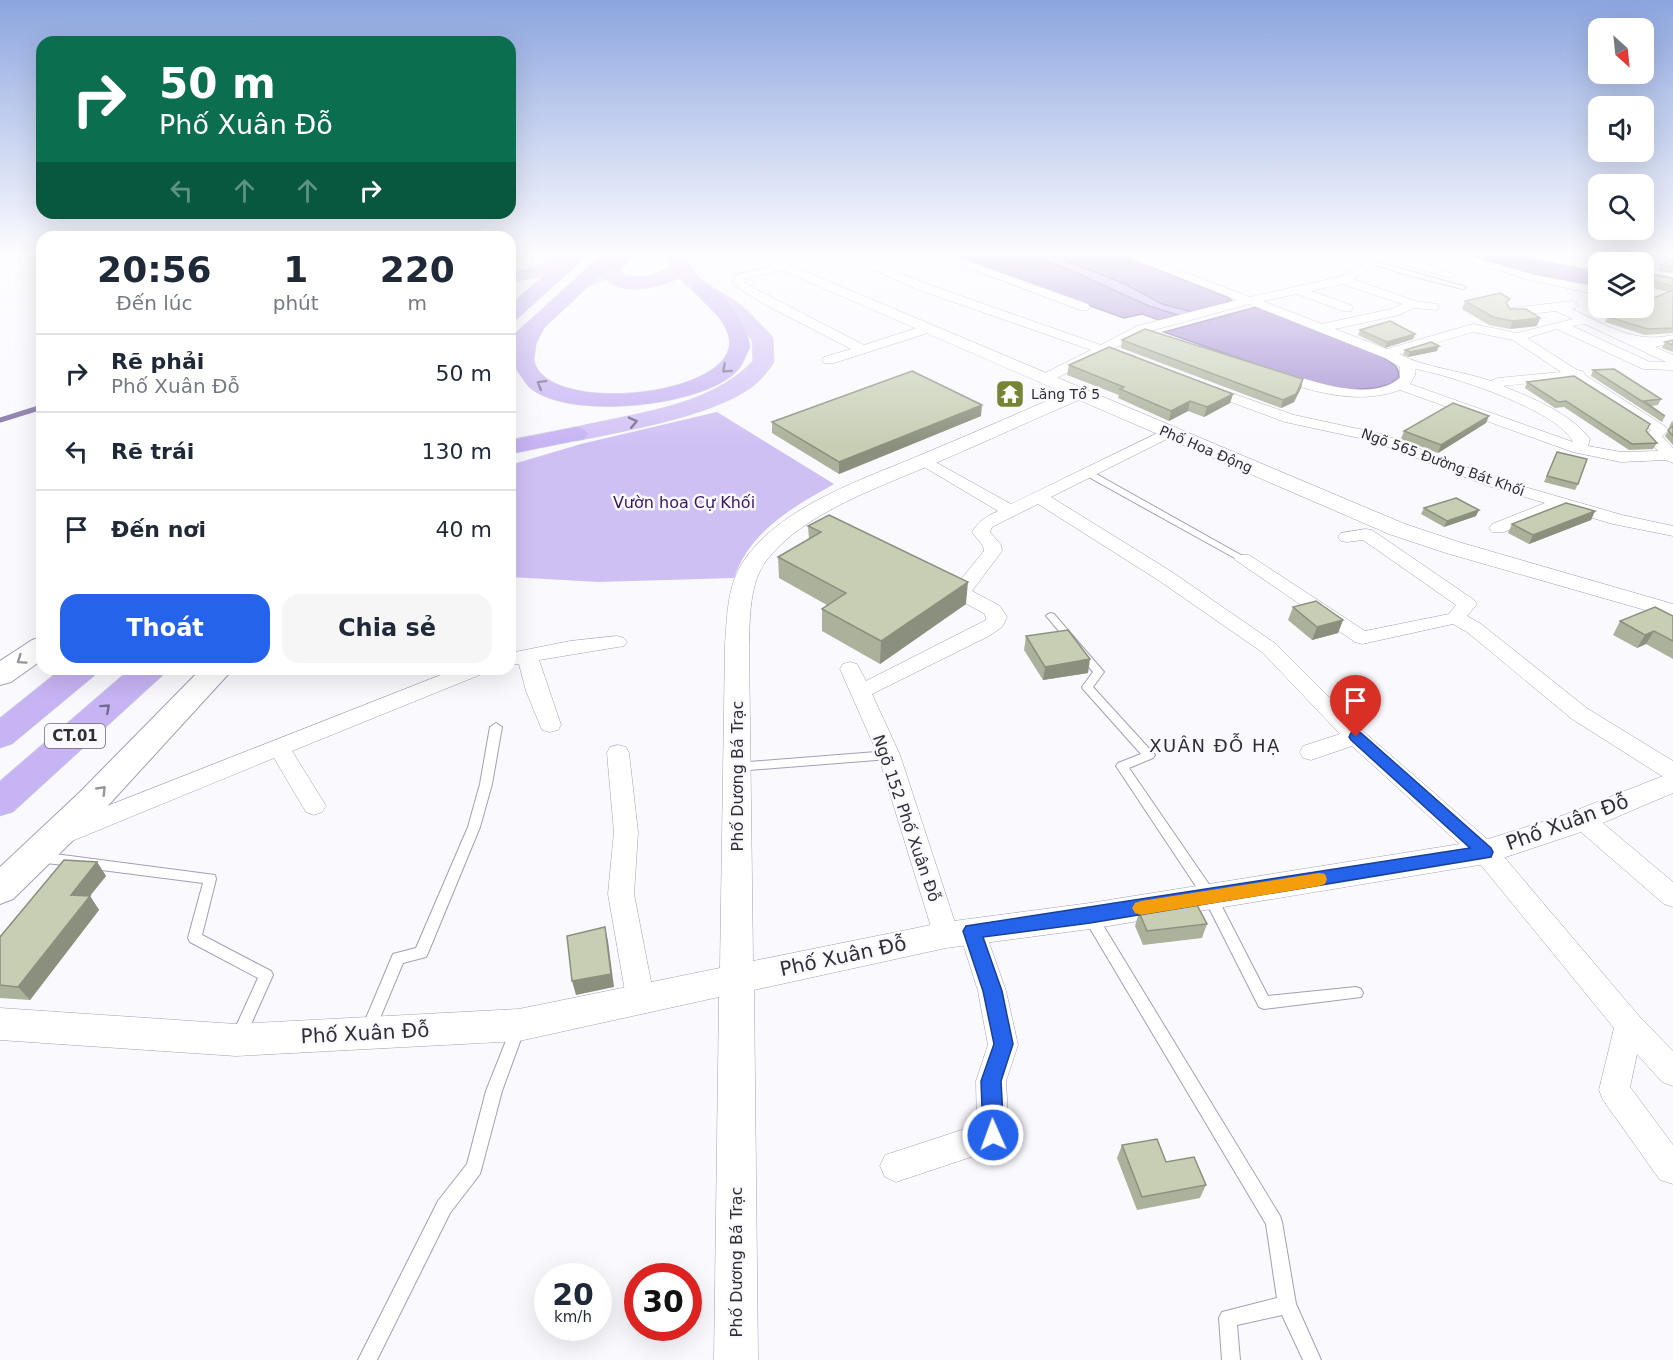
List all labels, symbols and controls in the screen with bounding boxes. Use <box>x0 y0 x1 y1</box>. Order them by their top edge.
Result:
north arrow <box>1588 18 1654 84</box>
map controls <box>1588 18 1654 318</box>
text: 50 m <box>159 59 276 108</box>
icon: right <box>60 60 138 138</box>
button: sound <box>1588 96 1654 162</box>
text: Phố Xuân Đỗ <box>159 109 333 140</box>
icon: left <box>165 174 198 207</box>
icon: ahead <box>228 174 261 207</box>
icon: ahead <box>291 174 324 207</box>
icon: right <box>354 174 387 207</box>
button: search <box>1588 174 1654 240</box>
text: 20:56 <box>97 249 212 290</box>
text: 1 <box>283 249 308 290</box>
text: 220 <box>380 249 455 290</box>
button: layers <box>1588 252 1654 318</box>
text: Đến lúc <box>116 291 192 315</box>
text: phút <box>273 291 319 315</box>
text: m <box>408 291 427 315</box>
text: Rẽ phải <box>111 349 204 374</box>
icon: right <box>60 357 93 390</box>
text: 50 m <box>436 361 492 386</box>
one-way arrow <box>722 362 733 373</box>
text: Phố Xuân Đỗ <box>111 374 240 398</box>
temple icon: Lăng Tổ 5 <box>994 378 1026 410</box>
one-way arrow <box>537 380 547 391</box>
place label: Lăng Tổ 5 <box>1031 386 1100 402</box>
one-way arrow <box>628 416 638 429</box>
street label: Phố Hoa Động <box>1157 422 1255 476</box>
street label: Ngõ 565 Đường Bát Khối <box>1359 425 1527 499</box>
icon: left <box>60 435 93 468</box>
text: Rẽ trái <box>111 439 194 464</box>
text: 130 m <box>422 439 492 464</box>
park label: Vườn hoa Cự Khối <box>613 493 755 512</box>
icon: arrive <box>60 513 93 546</box>
text: Đến nơi <box>111 517 206 542</box>
text: 40 m <box>436 517 492 542</box>
button: Thoát <box>60 594 270 663</box>
button: Chia sẻ <box>282 594 492 663</box>
one-way arrow <box>17 653 28 664</box>
pin <box>1330 675 1381 737</box>
icon: arrive <box>1339 684 1372 717</box>
street label: Phố Dương Bá Trạc <box>728 701 747 851</box>
one-way arrow <box>100 704 110 715</box>
road number: CT.01 <box>45 724 105 748</box>
street label: Ngõ 152 Phố Xuân Đỗ <box>869 732 944 904</box>
district label: XUÂN ĐỖ HẠ <box>1149 733 1281 756</box>
one-way arrow <box>95 786 106 797</box>
street label: Phố Xuân Đỗ <box>1502 789 1632 855</box>
street label: Phố Xuân Đỗ <box>778 931 908 981</box>
street label: Phố Xuân Đỗ <box>300 1018 430 1048</box>
position arrow <box>961 1103 1025 1167</box>
street label: Phố Dương Bá Trạc <box>727 1187 746 1337</box>
speed limit sign: 30 <box>624 1263 702 1341</box>
text: 20 <box>552 1277 594 1312</box>
text: km/h <box>554 1308 592 1326</box>

